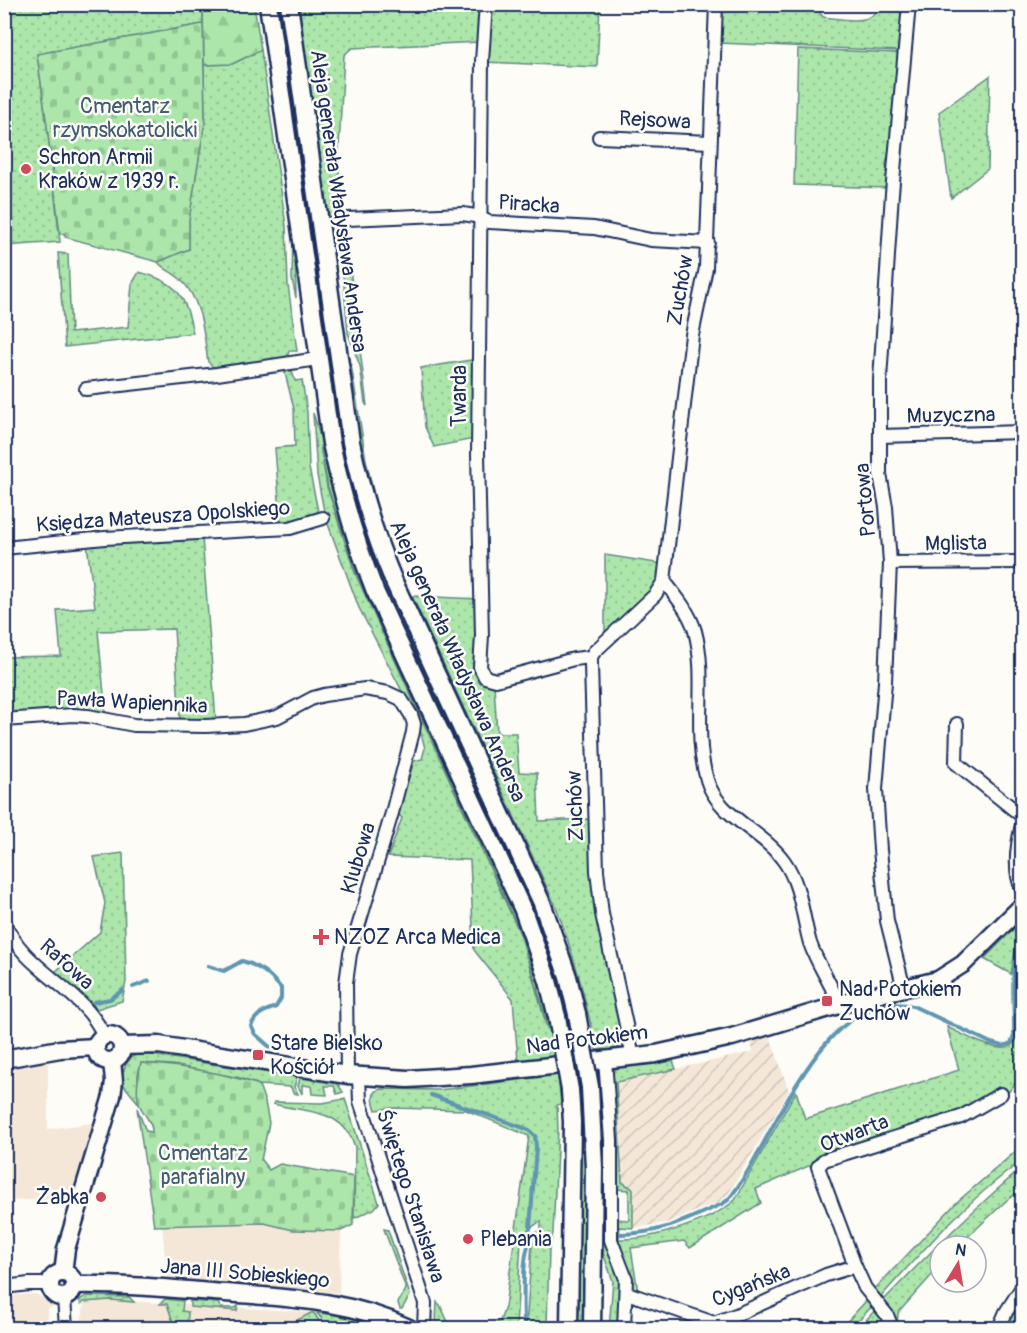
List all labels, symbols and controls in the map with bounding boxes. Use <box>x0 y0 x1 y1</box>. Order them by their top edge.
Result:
street label: Aleja generała Władysława Andersa <box>304 48 373 354</box>
park label: Cmentarz rzymskokatolicki <box>53 93 198 144</box>
street label: Rejsowa <box>618 105 692 136</box>
place label: Schron Armii Kraków z 1939 r. <box>38 144 179 195</box>
marker: Schron Armii Kraków z 1939 r. <box>19 162 33 176</box>
street label: Piracka <box>497 189 561 220</box>
street label: Zuchów <box>661 253 700 327</box>
street label: Twarda <box>446 365 473 427</box>
street label: Muzyczna <box>906 401 996 430</box>
street label: Portowa <box>849 462 882 538</box>
street label: Księdza Mateusza Opolskiego <box>35 494 291 539</box>
street label: Aleja generała Władysława Andersa <box>383 516 532 806</box>
street label: Mglista <box>925 529 987 558</box>
street label: Pawła Wapiennika <box>56 685 208 720</box>
street label: Zuchów <box>561 770 590 842</box>
street label: Klubowa <box>335 819 382 897</box>
place label: NZOZ Arca Medica <box>334 924 501 951</box>
marker: NZOZ Arca Medica <box>312 928 330 946</box>
street label: Rafowa <box>34 933 100 996</box>
place label: Nad Potokiem Zuchów <box>839 976 962 1027</box>
marker: Nad Potokiem Zuchów <box>820 994 834 1008</box>
street label: Nad Potokiem <box>525 1019 650 1060</box>
place label: Stare Bielsko Kościół <box>270 1030 383 1081</box>
marker: Stare Bielsko Kościół <box>251 1048 265 1062</box>
street label: Świętego Stanisława <box>370 1106 451 1286</box>
street label: Otwarta <box>816 1108 892 1159</box>
park label: Cmentarz parafialny <box>158 1140 248 1191</box>
place label: Żabka <box>35 1184 89 1211</box>
marker: Żabka <box>94 1190 108 1204</box>
place label: Plebania <box>480 1226 552 1253</box>
marker: Plebania <box>461 1232 475 1246</box>
north arrow <box>928 1234 988 1294</box>
text: N <box>953 1239 968 1261</box>
street label: Jana III Sobieskiego <box>159 1253 331 1294</box>
street label: Cygańska <box>708 1258 794 1313</box>

